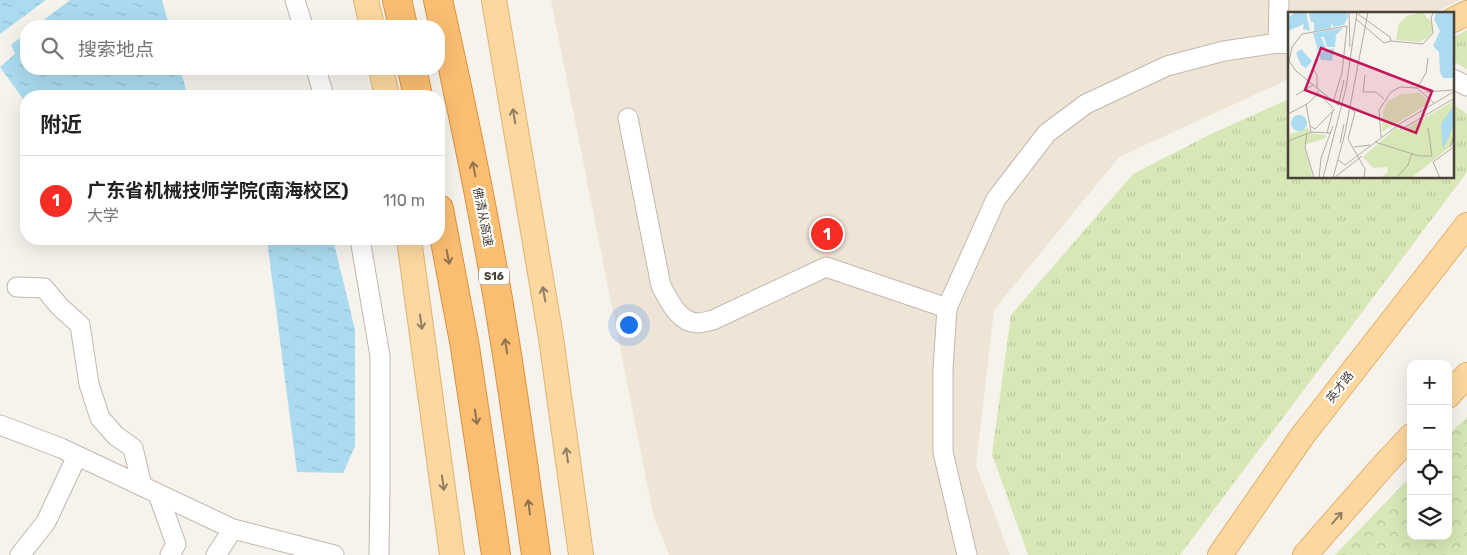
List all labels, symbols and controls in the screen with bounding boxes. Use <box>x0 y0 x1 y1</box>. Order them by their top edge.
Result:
inset map <box>1288 12 1454 179</box>
search box <box>20 20 445 75</box>
icon: search <box>38 34 66 62</box>
text: 搜索地点 <box>78 38 154 61</box>
one-way arrow <box>508 109 518 125</box>
text: 附近 <box>40 112 82 137</box>
one-way arrow <box>469 161 478 177</box>
text: 广东省机械技师学院(南海校区) <box>87 179 349 202</box>
street label: 佛清从高速 <box>470 186 496 248</box>
text: 1 <box>52 191 60 210</box>
text: 110 m <box>383 191 425 210</box>
text: 大学 <box>87 206 119 225</box>
pin: 1 <box>811 215 843 253</box>
one-way arrow <box>444 249 454 265</box>
road number: S16 <box>479 268 509 284</box>
one-way arrow <box>538 286 548 302</box>
your location <box>616 312 642 338</box>
one-way arrow <box>416 313 426 329</box>
one-way arrow <box>500 338 510 354</box>
map controls <box>1407 360 1452 540</box>
button: + <box>1407 360 1452 405</box>
street label: 英才路 <box>1323 369 1357 405</box>
button: − <box>1407 405 1452 450</box>
one-way arrow <box>471 409 481 425</box>
one-way arrow <box>562 447 572 463</box>
button: locate <box>1407 450 1452 495</box>
one-way arrow <box>438 474 448 490</box>
button: layers <box>1407 495 1452 540</box>
one-way arrow <box>524 499 534 515</box>
one-way arrow <box>1331 512 1343 525</box>

